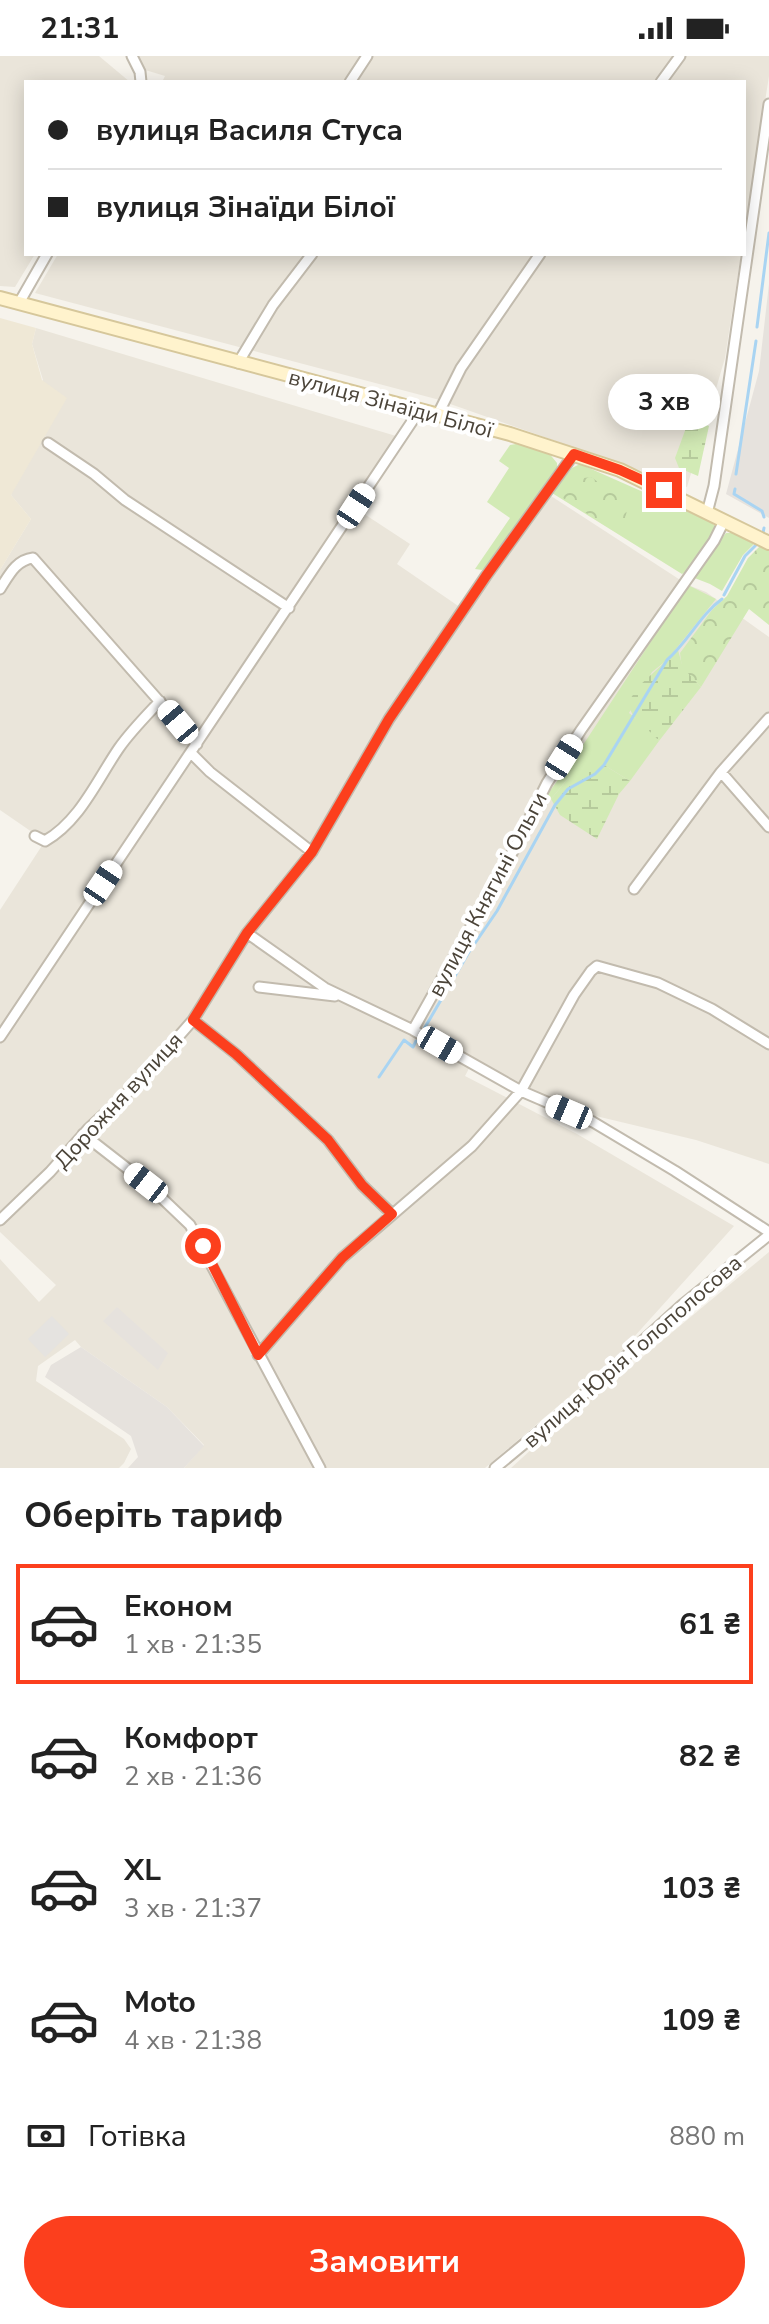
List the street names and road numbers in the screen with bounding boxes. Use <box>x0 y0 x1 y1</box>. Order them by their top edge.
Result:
street label: вулиця Зінаїди Білої <box>285 362 497 446</box>
street label: вулиця Княгині Ольги <box>421 787 555 1002</box>
street label: Дорожня вулиця <box>48 1026 190 1175</box>
street label: вулиця Юрія Голополосова <box>517 1248 748 1455</box>

